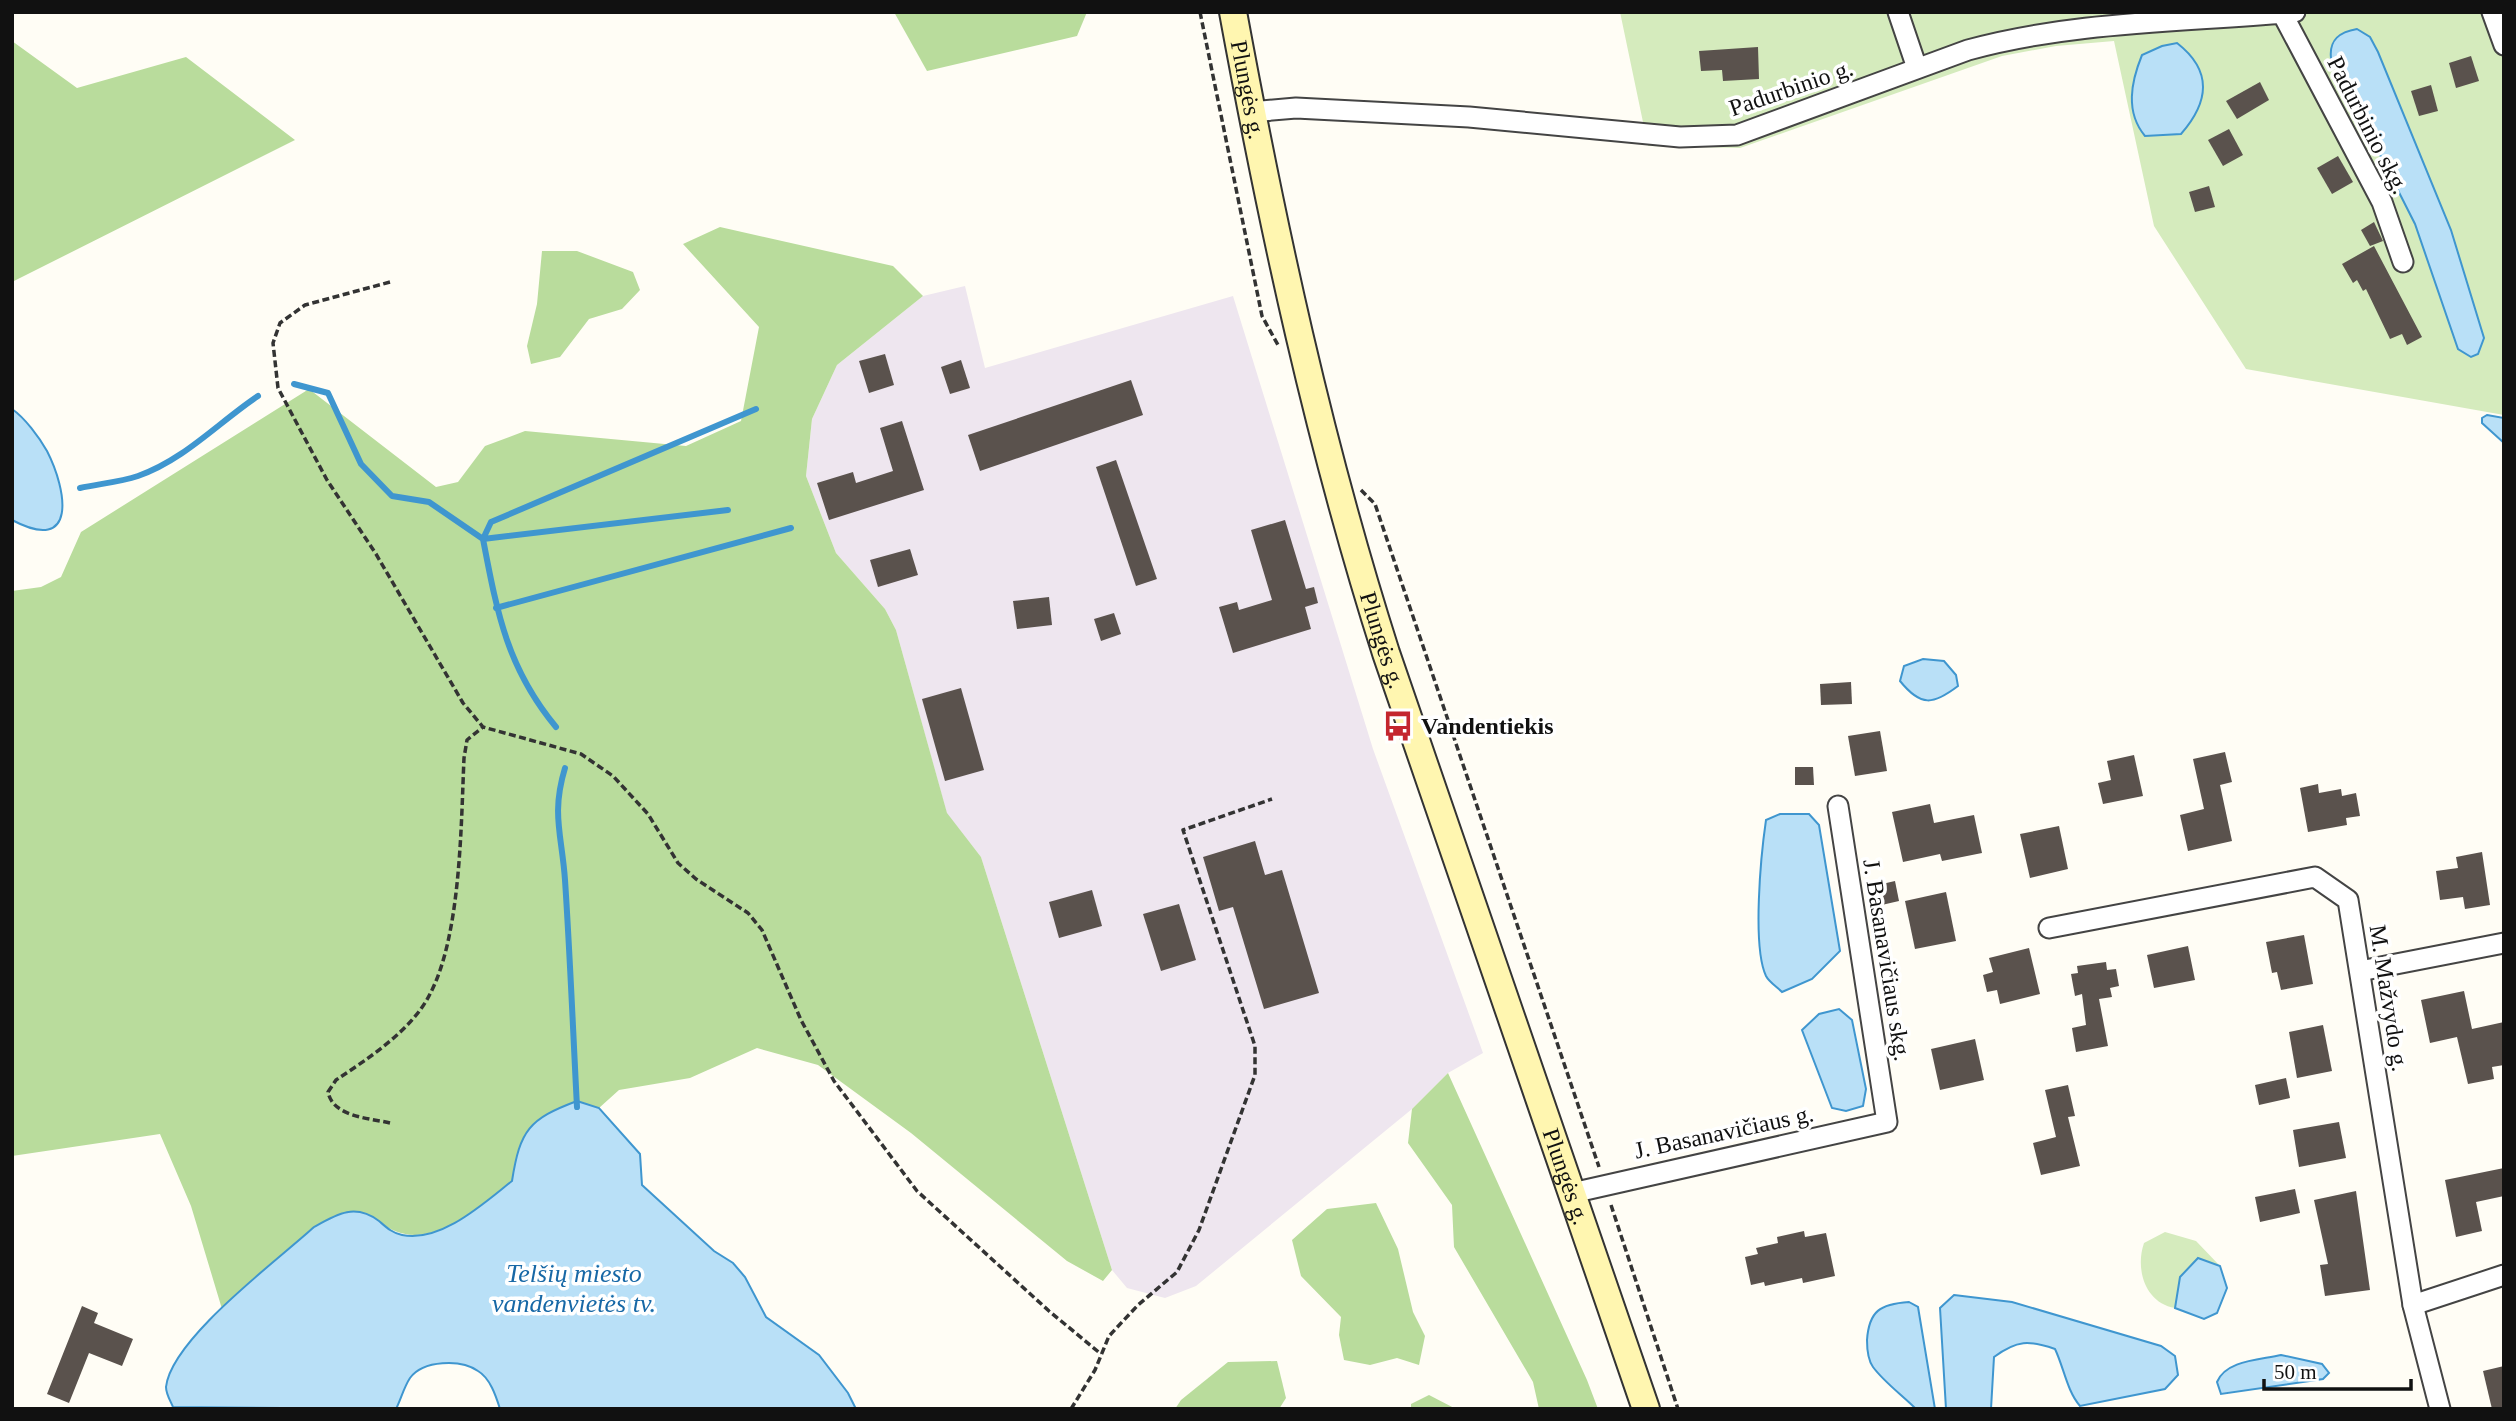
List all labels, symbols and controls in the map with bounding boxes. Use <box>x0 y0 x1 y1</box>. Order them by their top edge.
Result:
street label: Plungės g. <box>1226 38 1270 141</box>
street label: Padurbinio skg. <box>2322 52 2414 198</box>
street label: Padurbinio g. <box>1726 55 1856 121</box>
street label: Plungės g. <box>1355 589 1410 692</box>
bus stop icon: Vandentiekis <box>1381 709 1415 743</box>
place label: Vandentiekis <box>1421 713 1554 739</box>
street label: J. Basanavičiaus skg. <box>1858 857 1916 1063</box>
street label: M. Mažvydo g. <box>2365 923 2413 1073</box>
street label: J. Basanavičiaus g. <box>1632 1100 1816 1164</box>
street label: Plungės g. <box>1537 1125 1595 1228</box>
water label: Telšių miesto vandenvietės tv. <box>492 1259 656 1318</box>
scale bar <box>2264 1348 2411 1392</box>
text: 50 m <box>2274 1360 2317 1384</box>

